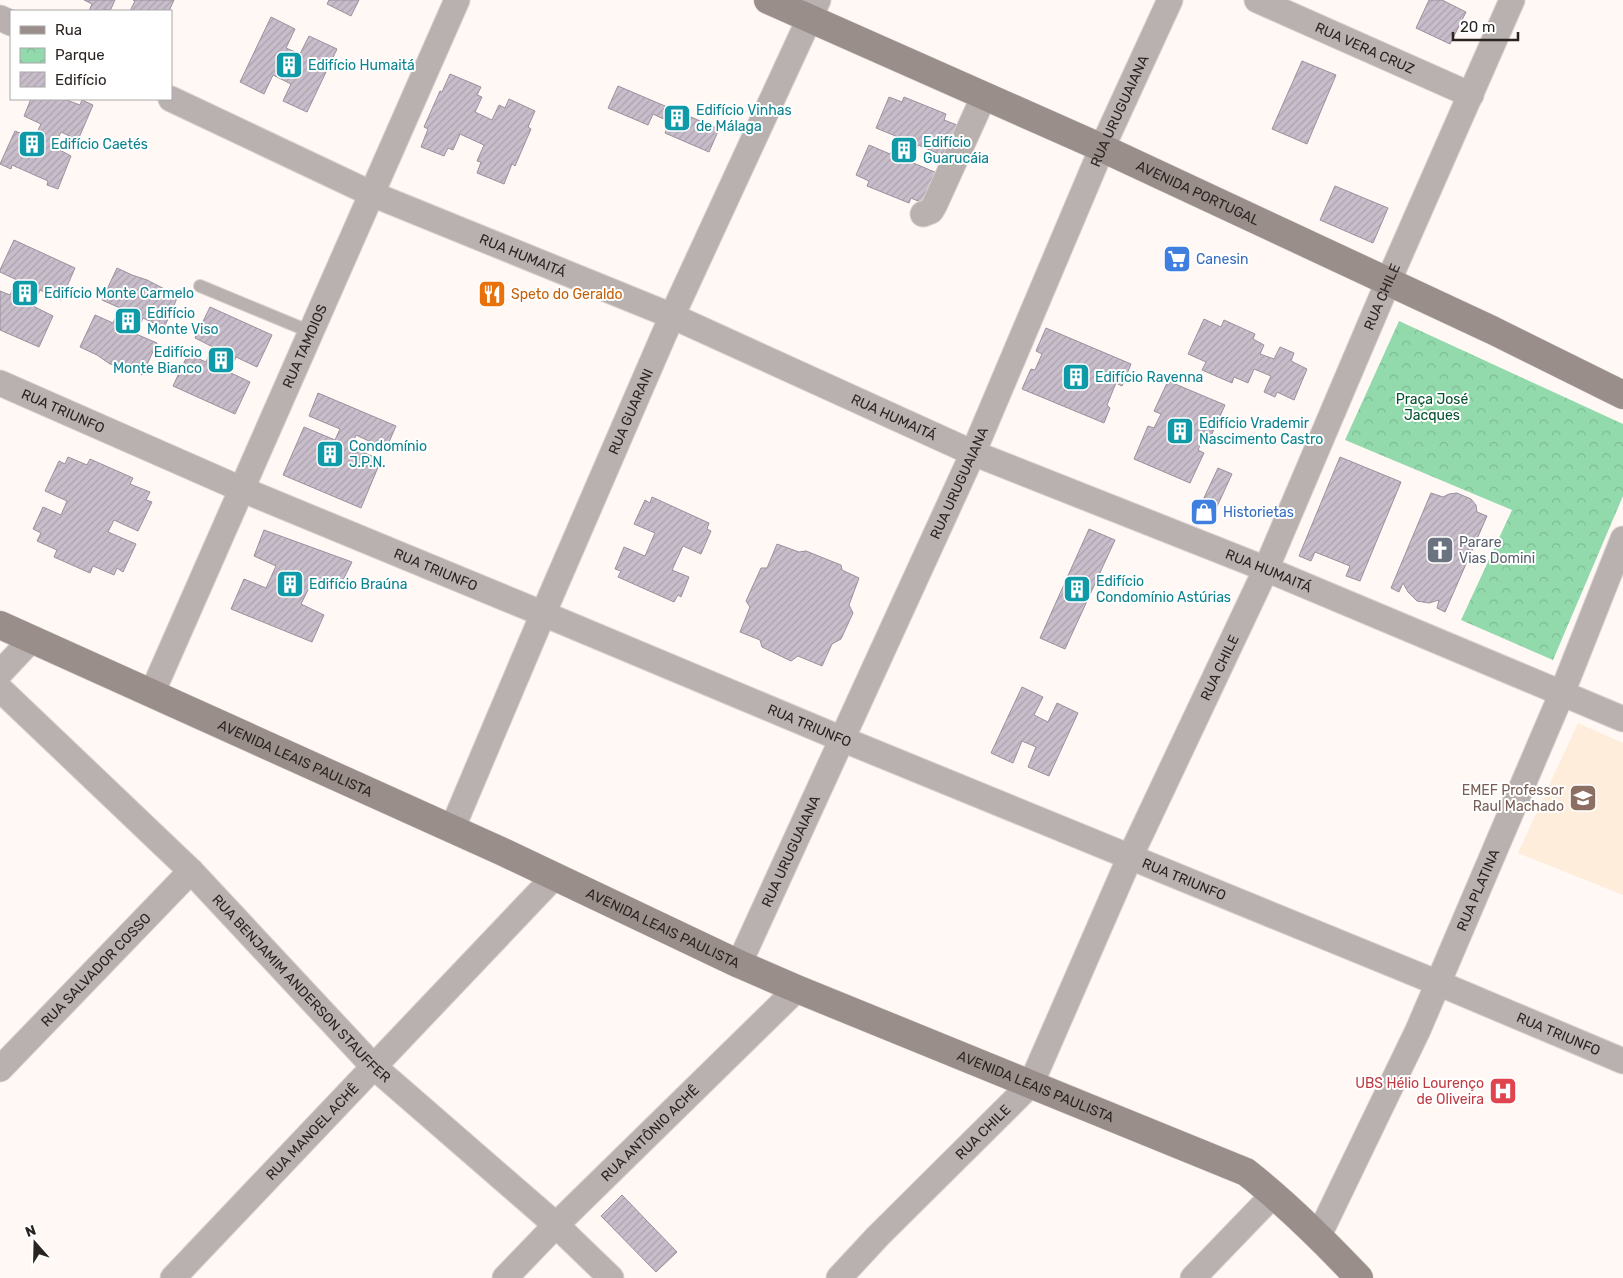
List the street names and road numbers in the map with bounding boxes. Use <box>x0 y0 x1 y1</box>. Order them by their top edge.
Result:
street label: RUA VERA CRUZ <box>1312 19 1417 78</box>
street label: RUA URUGUAIANA <box>1087 52 1153 170</box>
street label: AVENIDA PORTUGAL <box>1133 157 1262 229</box>
street label: RUA HUMAITÁ <box>477 231 569 281</box>
street label: RUA CHILE <box>1361 261 1404 333</box>
street label: RUA TAMOIOS <box>279 301 331 391</box>
street label: RUA GUARANI <box>605 366 657 457</box>
street label: RUA TRIUNFO <box>19 386 107 437</box>
street label: RUA HUMAITÁ <box>848 391 940 444</box>
street label: RUA URUGUAIANA <box>927 424 992 542</box>
street label: RUA TRIUNFO <box>391 545 480 595</box>
street label: RUA HUMAITÁ <box>1223 546 1315 596</box>
street label: RUA CHILE <box>1197 632 1243 704</box>
street label: RUA TRIUNFO <box>765 701 854 751</box>
street label: AVENIDA LEAIS PAULISTA <box>215 716 376 801</box>
street label: RUA URUGUAIANA <box>758 792 824 910</box>
street label: RUA PLATINA <box>1453 846 1504 934</box>
street label: RUA TRIUNFO <box>1140 855 1229 904</box>
street label: AVENIDA LEAIS PAULISTA <box>583 885 743 972</box>
street label: RUA BENJAMIM ANDERSON STAUFFER <box>208 891 394 1086</box>
street label: RUA SALVADOR COSSO <box>38 910 155 1030</box>
street label: RUA TRIUNFO <box>1514 1009 1603 1059</box>
street label: AVENIDA LEAIS PAULISTA <box>955 1047 1117 1127</box>
street label: RUA MANOEL ACHÊ <box>263 1079 362 1184</box>
street label: RUA ANTÔNIO ACHÊ <box>598 1081 703 1185</box>
street label: RUA CHILE <box>952 1101 1014 1163</box>

